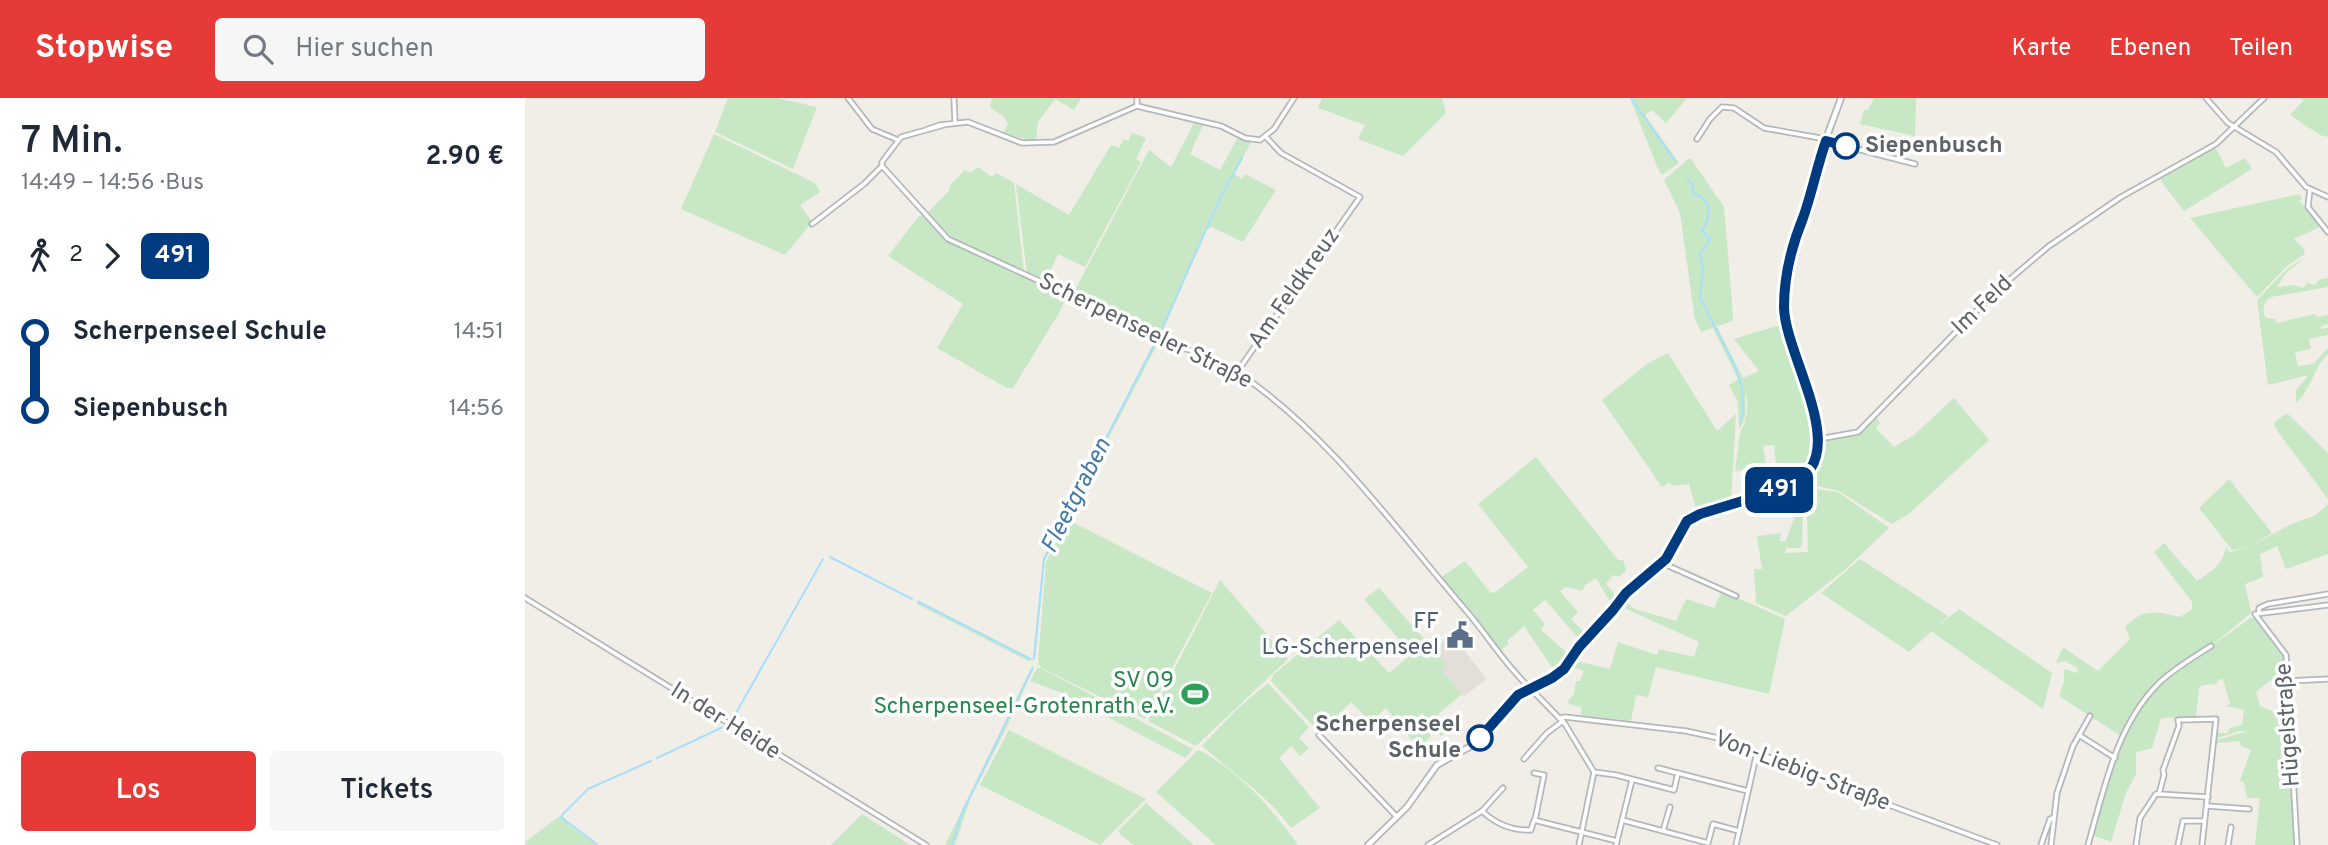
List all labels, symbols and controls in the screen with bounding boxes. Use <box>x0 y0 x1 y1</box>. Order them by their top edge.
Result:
search box <box>215 18 705 81</box>
text: Stopwise <box>35 28 173 70</box>
icon: search <box>239 30 277 68</box>
text: Hier suchen <box>295 33 434 66</box>
text: Karte <box>2011 34 2071 64</box>
text: Ebenen <box>2109 34 2191 64</box>
text: Teilen <box>2229 34 2293 64</box>
text: 7 Min. <box>21 118 123 167</box>
place label: Siepenbusch <box>1865 132 2003 161</box>
marker: Siepenbusch <box>1833 133 1859 159</box>
text: 2.90 € <box>426 141 504 174</box>
text: 14:49 – 14:56 · Bus <box>21 169 204 198</box>
street label: Am Feldkreuz <box>1243 223 1347 355</box>
icon: walk <box>21 237 59 275</box>
icon: forward <box>93 237 131 275</box>
text: 2 <box>69 241 83 270</box>
text: 491 <box>155 241 195 271</box>
street label: Scherpenseeler Straße <box>1033 268 1257 396</box>
street label: Im Feld <box>1946 270 2020 342</box>
text: Scherpenseel Schule <box>73 316 327 349</box>
text: 14:51 <box>454 318 504 347</box>
text: Siepenbusch <box>73 393 228 426</box>
text: 14:56 <box>448 395 504 424</box>
water label: Fleetgraben <box>1035 433 1119 559</box>
line badge: 491 <box>1739 467 1819 513</box>
text: 491 <box>1759 475 1799 505</box>
place label: FF LG-Scherpenseel <box>1262 608 1439 663</box>
public building icon: FF LG-Scherpenseel <box>1445 620 1475 650</box>
street label: Hügelstraße <box>2270 662 2308 788</box>
place label: SV 09 Scherpenseel-Grotenrath e.V. <box>873 667 1174 722</box>
street label: In der Heide <box>665 677 785 767</box>
sports icon: SV 09 Scherpenseel-Grotenrath e.V. <box>1180 679 1210 709</box>
place label: Scherpenseel Schule <box>1315 711 1461 766</box>
marker: Scherpenseel Schule <box>1467 725 1493 751</box>
street label: Von-Liebig-Straße <box>1710 725 1894 819</box>
button: Los <box>21 751 256 831</box>
button: Tickets <box>270 751 504 831</box>

